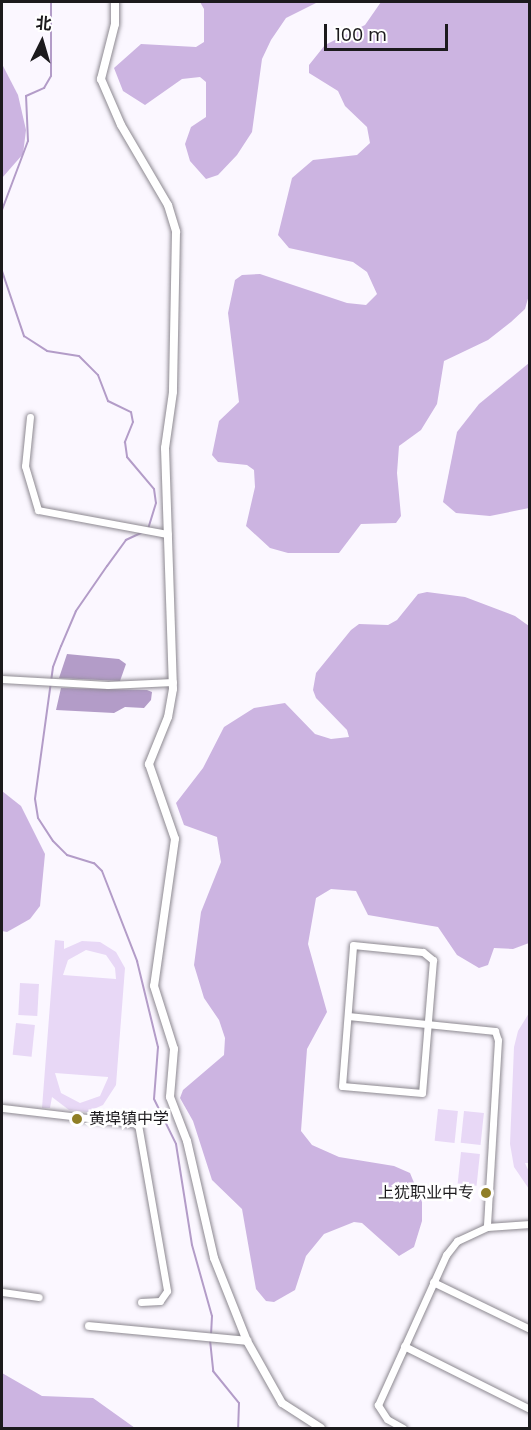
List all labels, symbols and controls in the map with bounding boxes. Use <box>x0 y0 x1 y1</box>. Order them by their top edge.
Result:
text: 北 <box>35 11 53 36</box>
north arrow <box>12 12 72 72</box>
scale bar <box>327 12 452 50</box>
text: 100 m <box>335 22 387 47</box>
place label: 黄埠镇中学 <box>89 1109 169 1129</box>
marker: 黄埠镇中学 <box>70 1112 84 1126</box>
place label: 上犹职业中专 <box>378 1183 474 1203</box>
marker: 上犹职业中专 <box>479 1186 493 1200</box>

